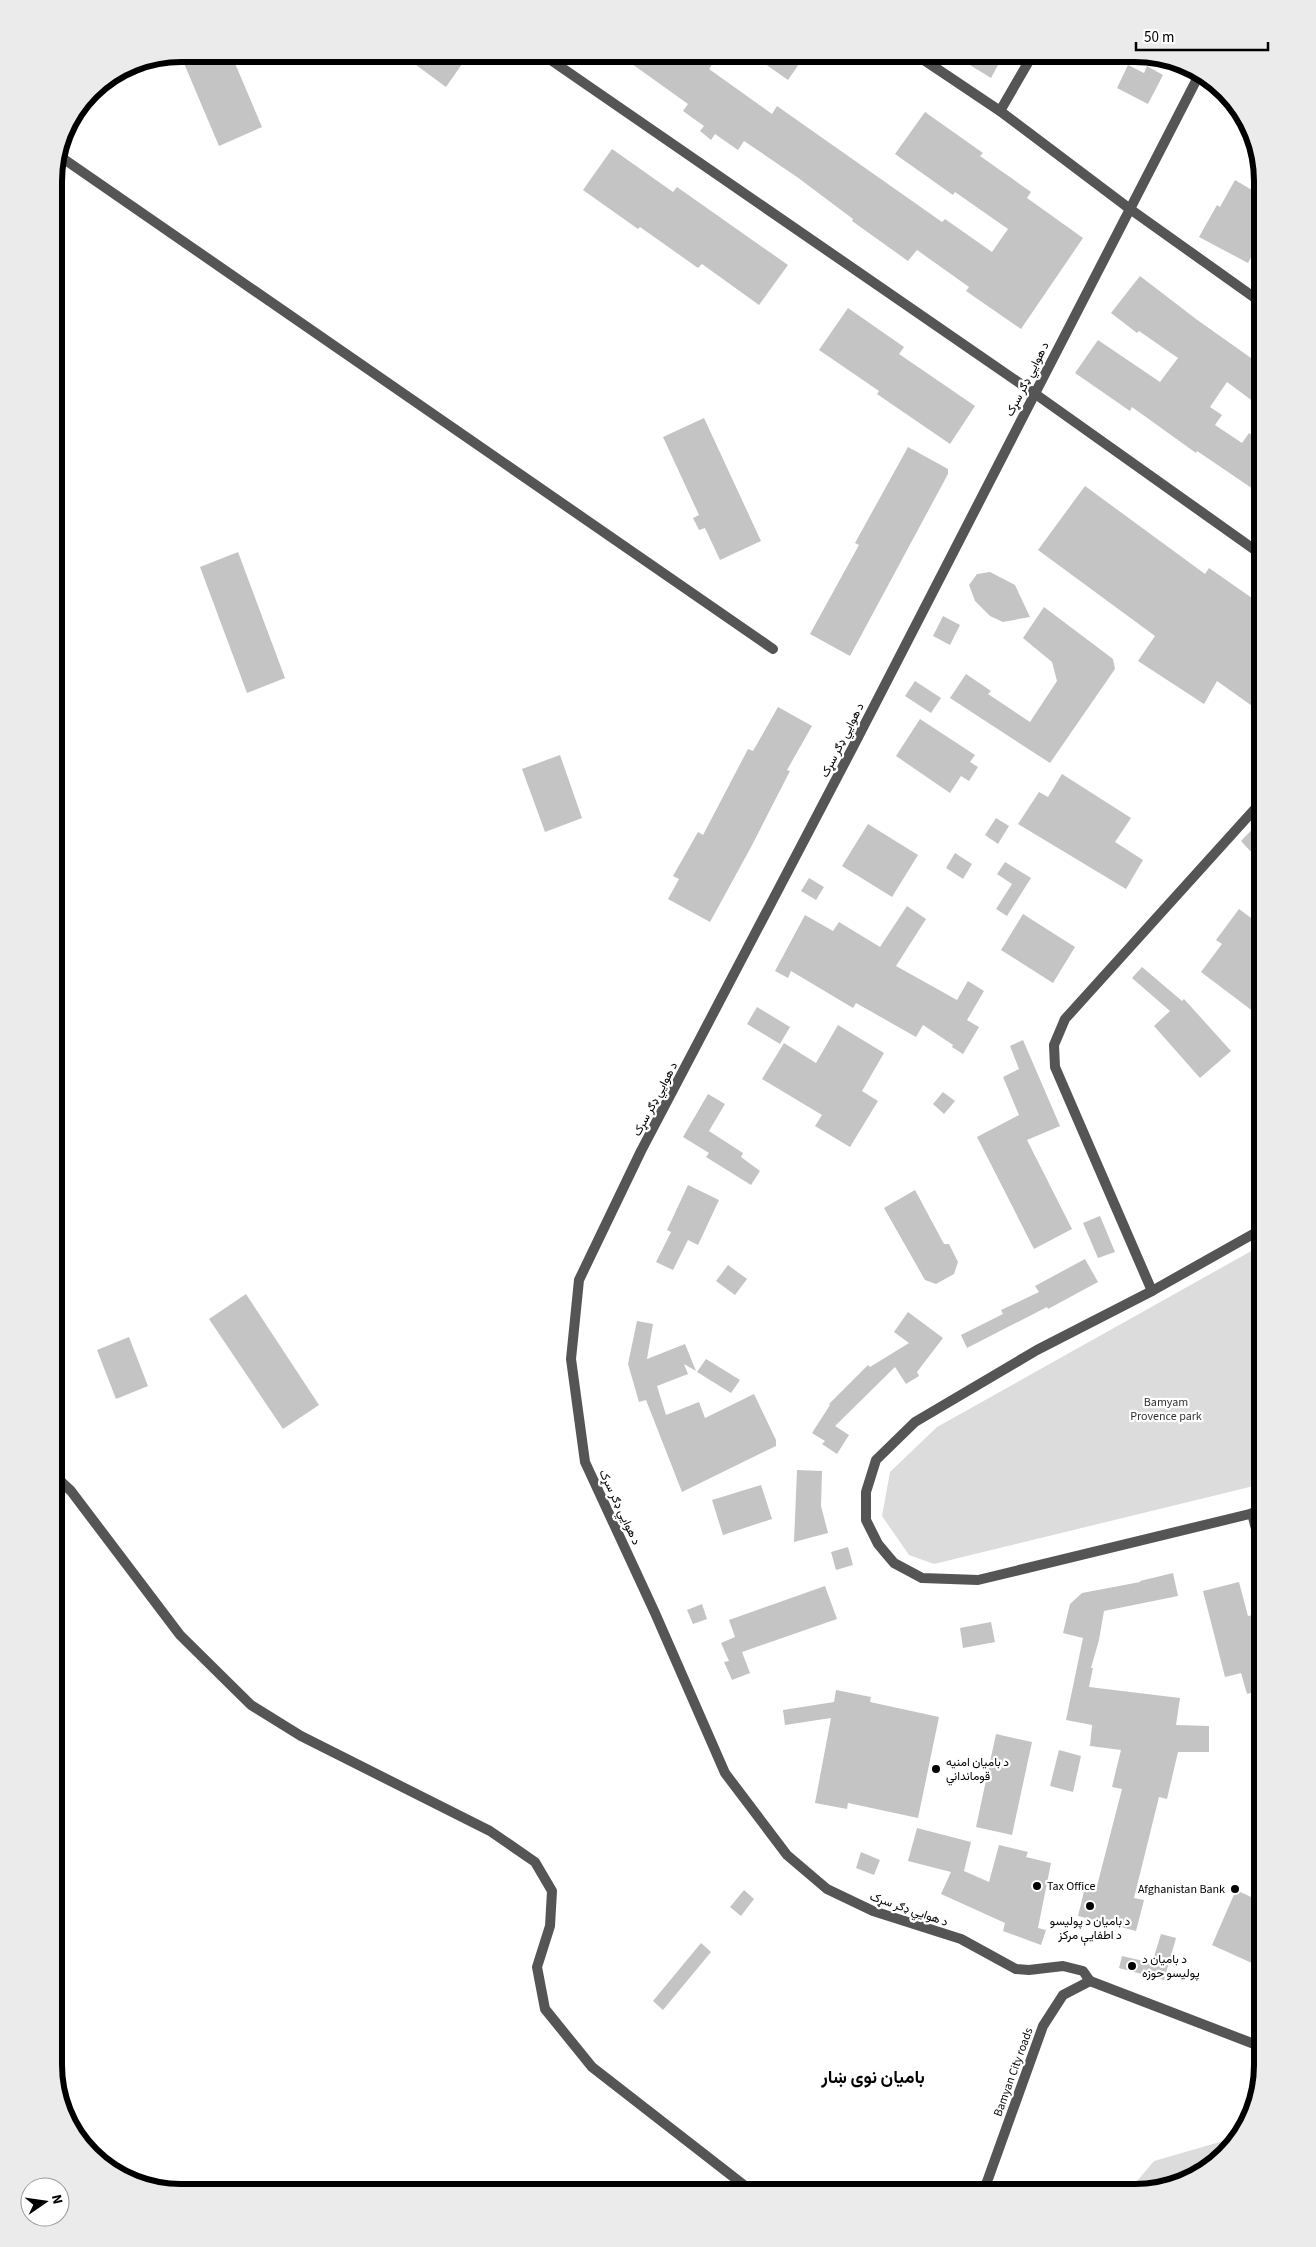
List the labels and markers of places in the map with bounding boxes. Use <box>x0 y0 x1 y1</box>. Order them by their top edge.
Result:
place label: د بامیان امنیه قومانداني <box>946 1754 1009 1786</box>
marker: د بامیان امنیه قومانداني <box>930 1763 942 1775</box>
place label: Tax Office <box>1047 1878 1095 1895</box>
marker: Tax Office <box>1031 1880 1043 1892</box>
place label: Afghanistan Bank <box>1138 1881 1225 1898</box>
marker: Afghanistan Bank <box>1229 1883 1241 1895</box>
marker: د بامیان د پولیسو د اطفايې مرکز <box>1084 1900 1096 1912</box>
place label: د بامیان د پولیسو د اطفايې مرکز <box>1050 1913 1130 1946</box>
place label: د بامیان د پولیسو حوزه <box>1142 1951 1200 1982</box>
marker: د بامیان د پولیسو حوزه <box>1126 1960 1138 1972</box>

